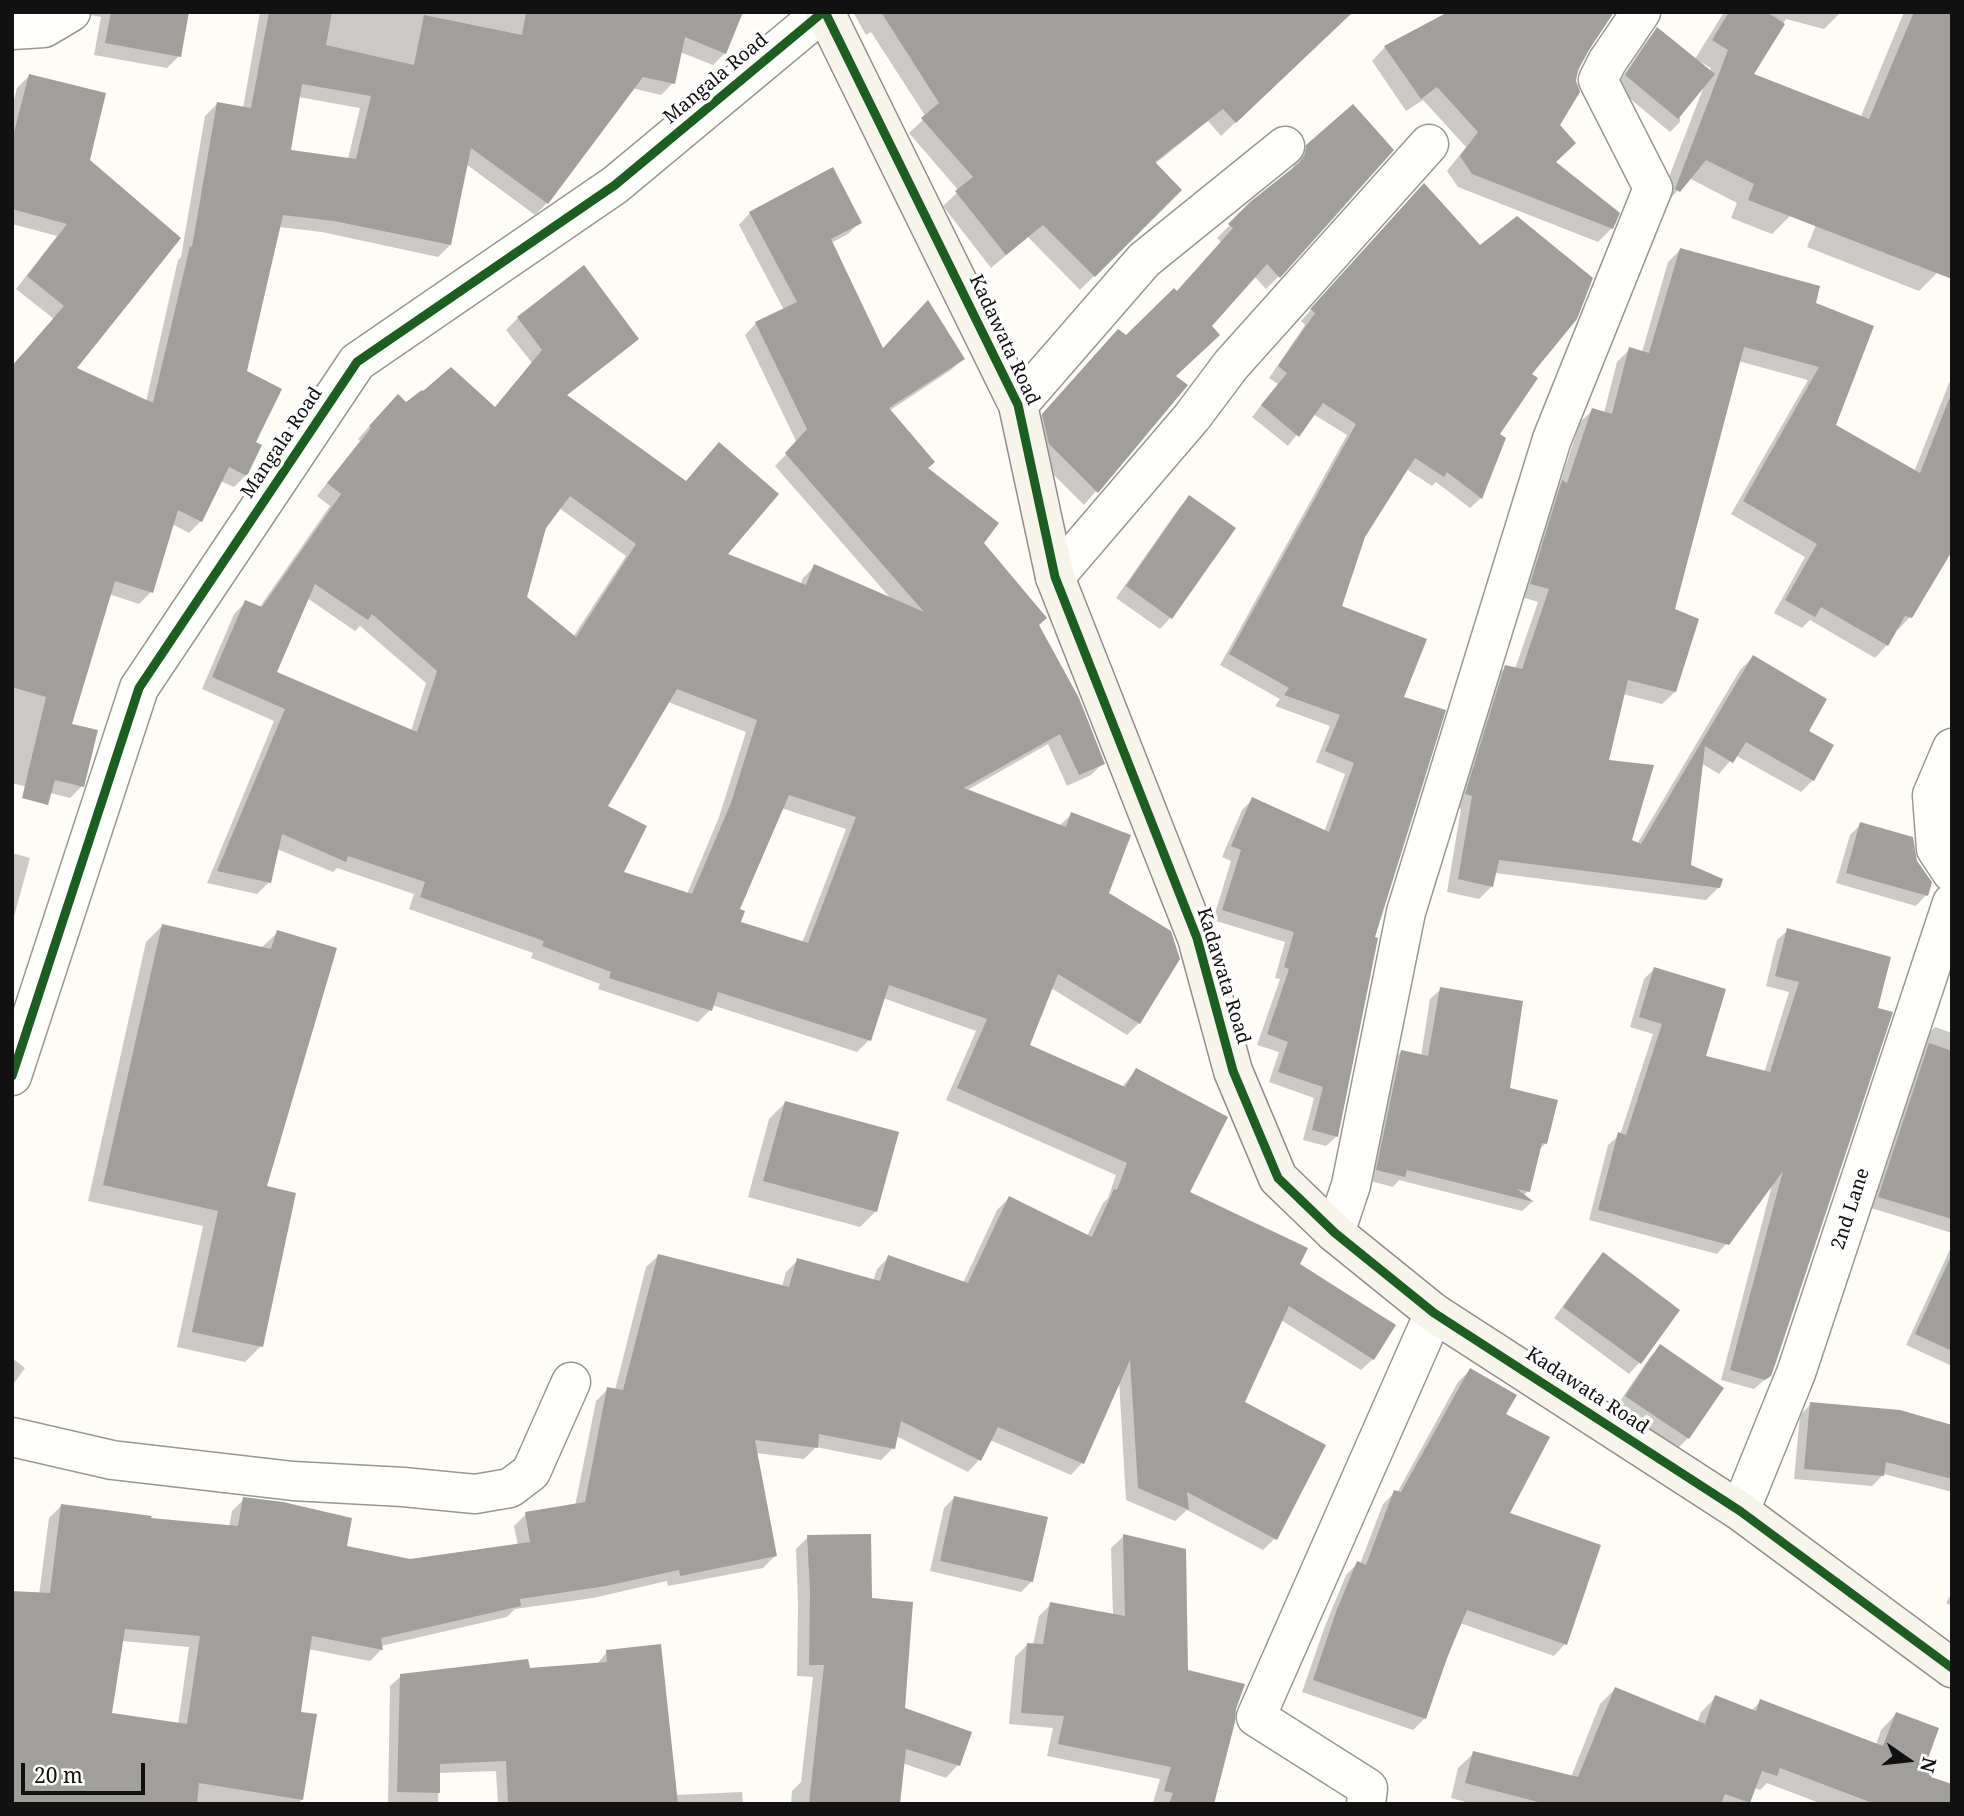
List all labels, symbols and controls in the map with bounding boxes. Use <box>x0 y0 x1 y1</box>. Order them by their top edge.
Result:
street label: Mangala Road <box>659 29 773 129</box>
street label: Kadawata Road <box>964 271 1044 409</box>
street label: Mangala Road <box>236 383 328 503</box>
street label: Kadawata Road <box>1191 905 1255 1047</box>
street label: 2nd Lane <box>1827 1165 1875 1253</box>
street label: Kadawata Road <box>1521 1343 1653 1439</box>
north arrow <box>1873 1725 1943 1795</box>
scale bar <box>24 1750 149 1794</box>
text: N <box>1914 1755 1943 1775</box>
text: 20 m <box>34 1761 83 1789</box>

